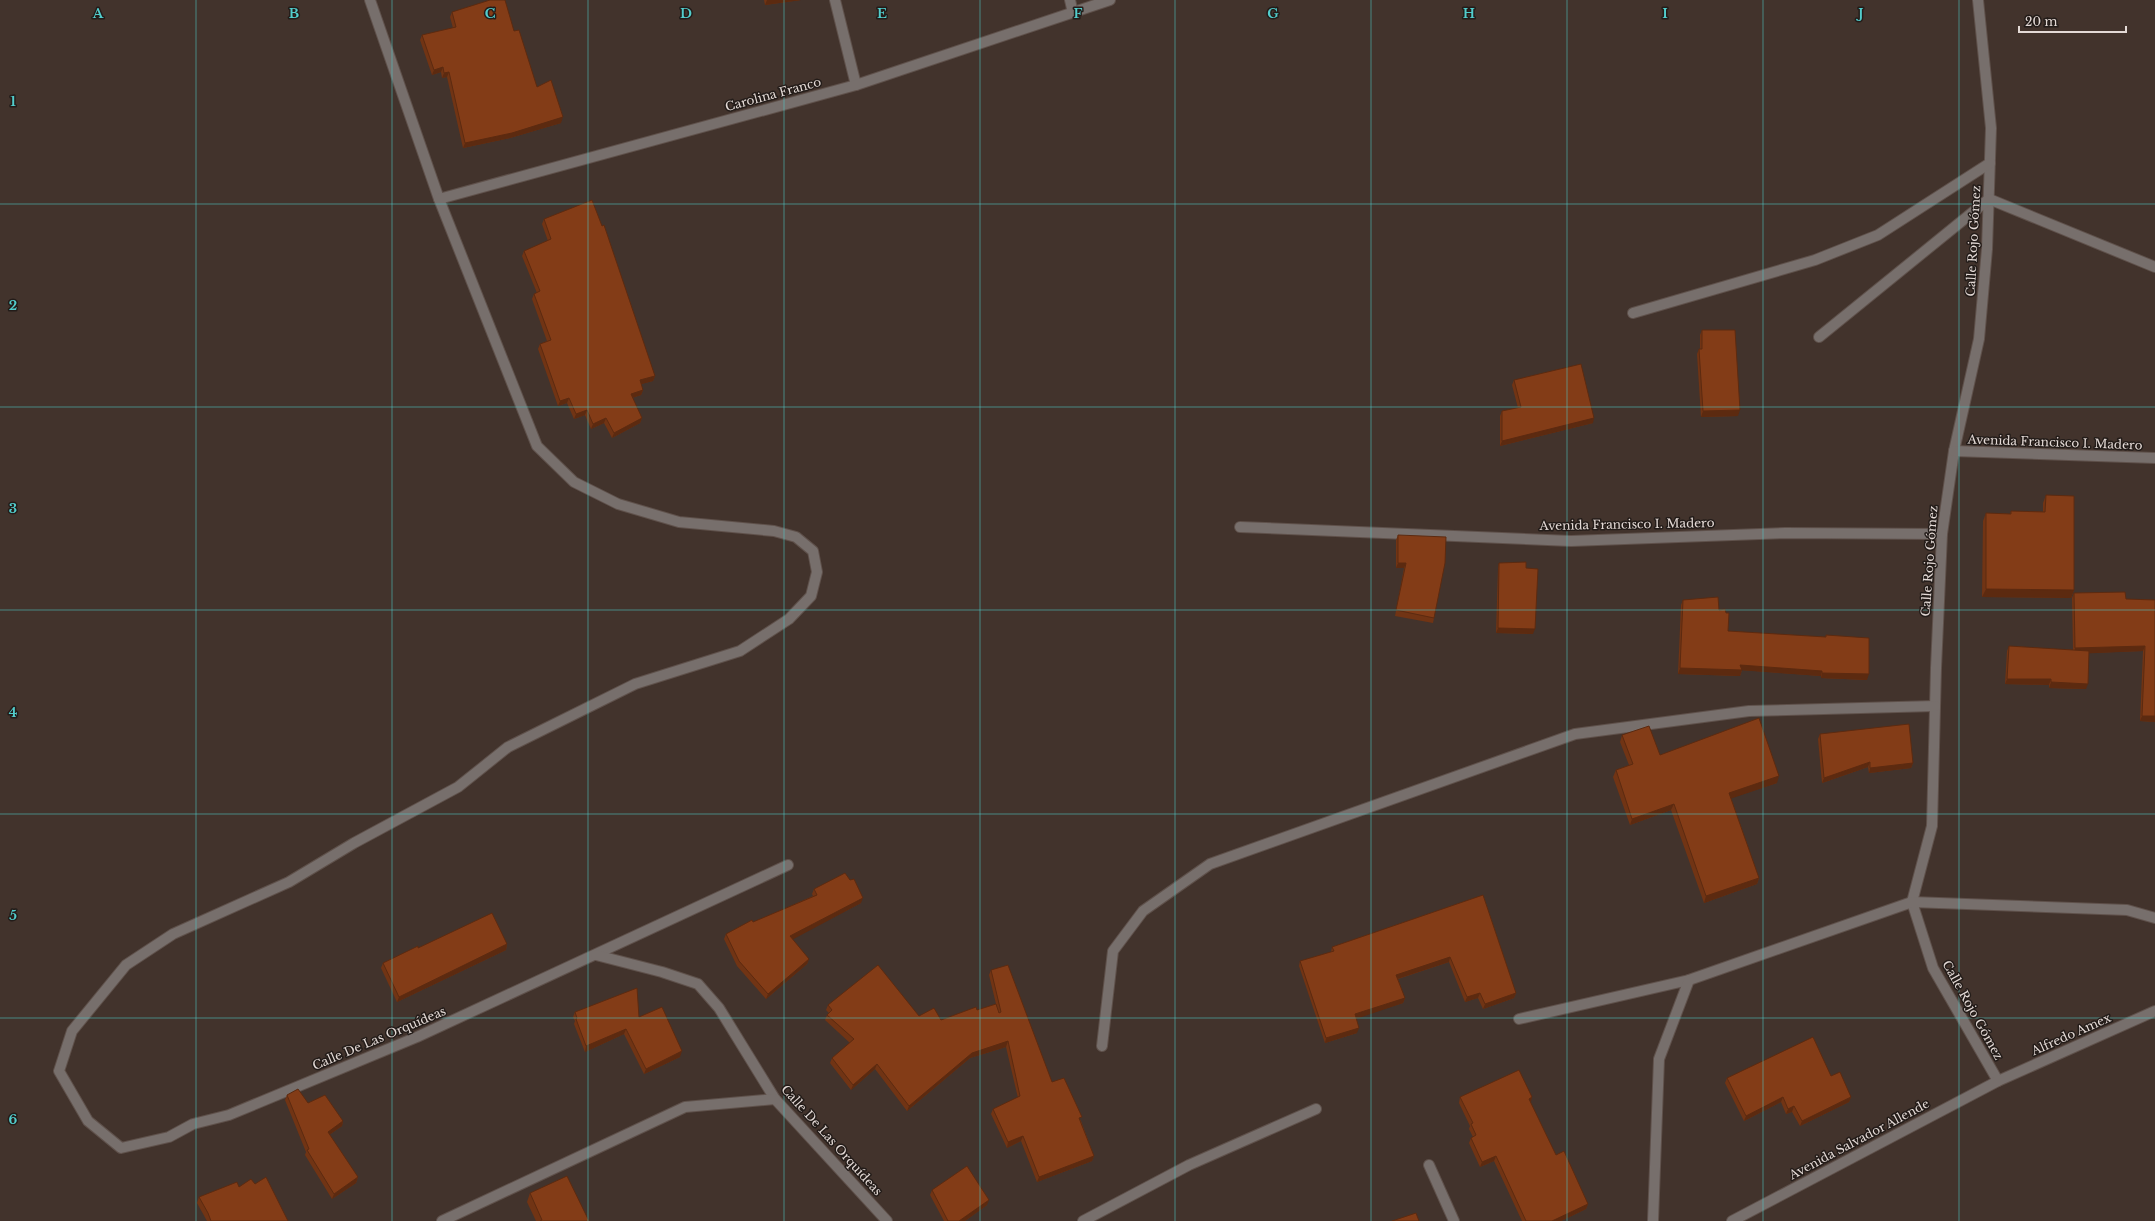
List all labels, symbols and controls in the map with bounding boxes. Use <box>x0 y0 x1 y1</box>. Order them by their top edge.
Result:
text: A <box>92 5 104 22</box>
text: B <box>289 5 299 22</box>
text: C <box>485 5 496 22</box>
text: D <box>680 5 692 22</box>
text: E <box>877 5 887 22</box>
text: F <box>1074 5 1083 22</box>
text: G <box>1267 5 1279 22</box>
text: H <box>1463 5 1475 22</box>
text: I <box>1662 5 1668 22</box>
text: J <box>1855 5 1864 22</box>
scale bar <box>2019 8 2126 34</box>
text: 20 m <box>2025 14 2057 29</box>
street label: Carolina Franco <box>723 74 823 114</box>
text: 1 <box>10 93 16 110</box>
street label: Calle Rojo Gómez <box>1963 185 1983 297</box>
text: 2 <box>9 297 17 314</box>
street label: Avenida Francisco I. Madero <box>1966 431 2143 453</box>
text: 3 <box>9 500 17 517</box>
street label: Calle Rojo Gómez <box>1918 505 1940 617</box>
street label: Avenida Francisco I. Madero <box>1538 515 1715 533</box>
text: 4 <box>9 704 18 721</box>
text: 5 <box>9 907 17 924</box>
street label: Calle Rojo Gómez <box>1939 958 2007 1063</box>
street label: Calle De Las Orquídeas <box>310 1003 448 1073</box>
street label: Alfredo Amex <box>2028 1009 2114 1059</box>
street label: Calle De Las Orquídeas <box>778 1082 886 1198</box>
street label: Avenida Salvador Allende <box>1785 1096 1932 1183</box>
text: 6 <box>9 1111 18 1128</box>

